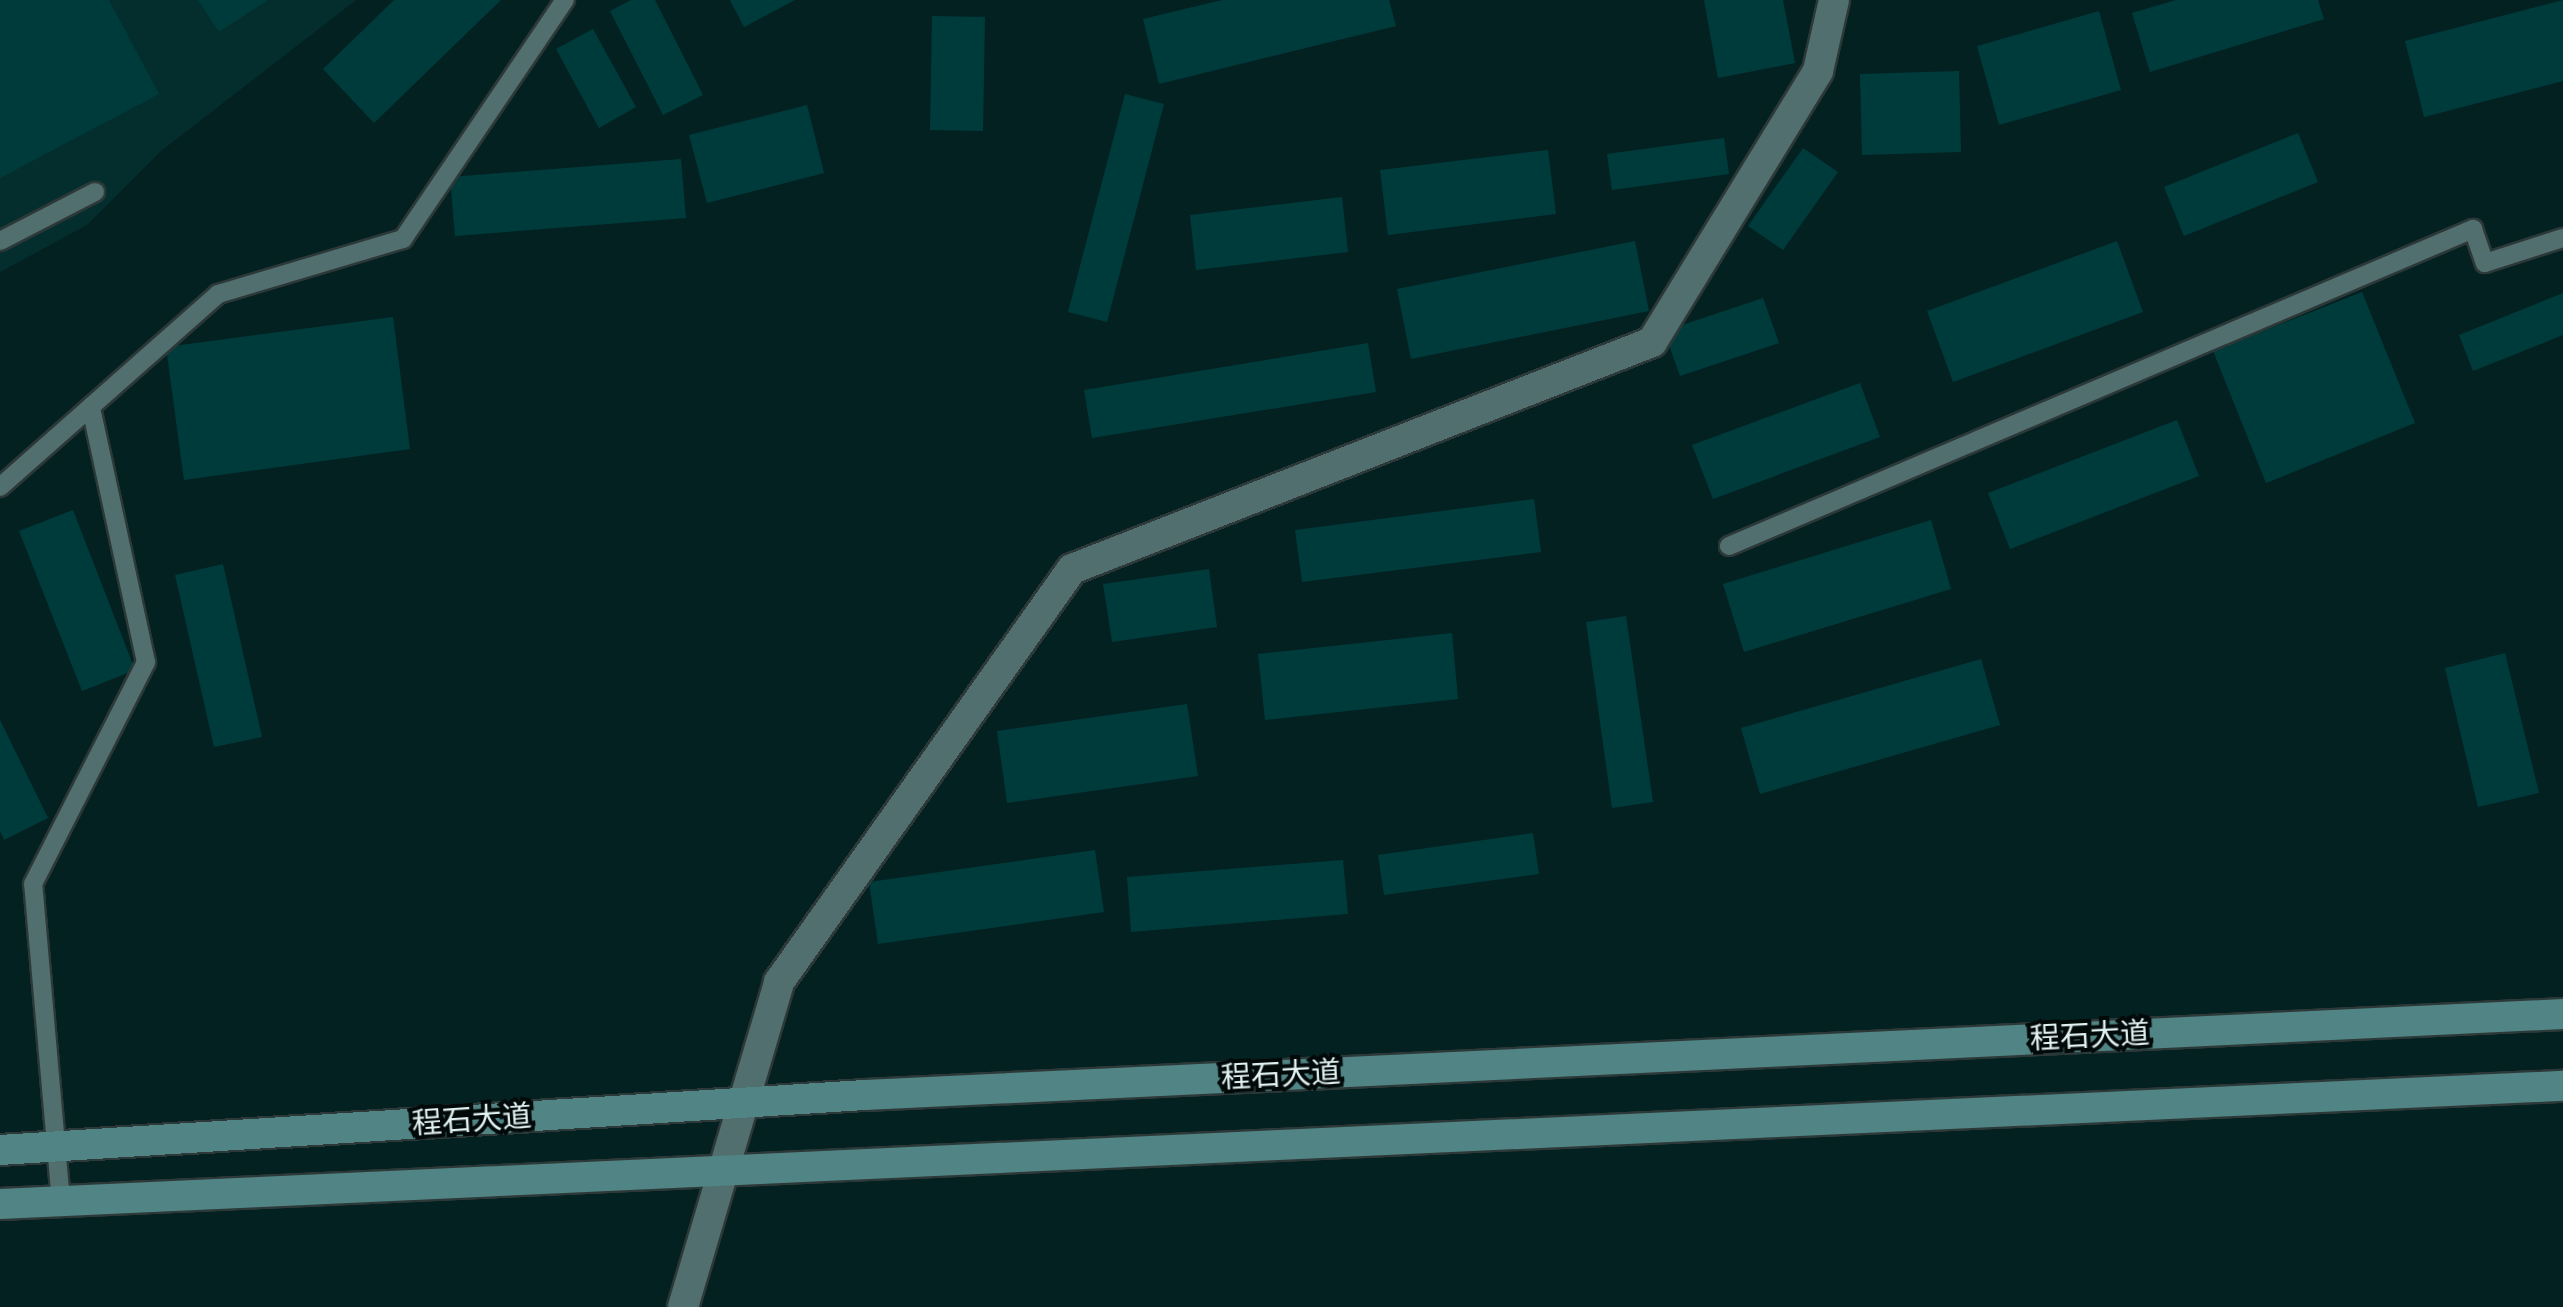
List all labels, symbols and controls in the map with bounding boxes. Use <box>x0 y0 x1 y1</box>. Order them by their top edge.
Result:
street label: 程石大道 <box>2029 1015 2151 1057</box>
street label: 程石大道 <box>1220 1054 1342 1096</box>
street label: 程石大道 <box>411 1098 533 1142</box>

